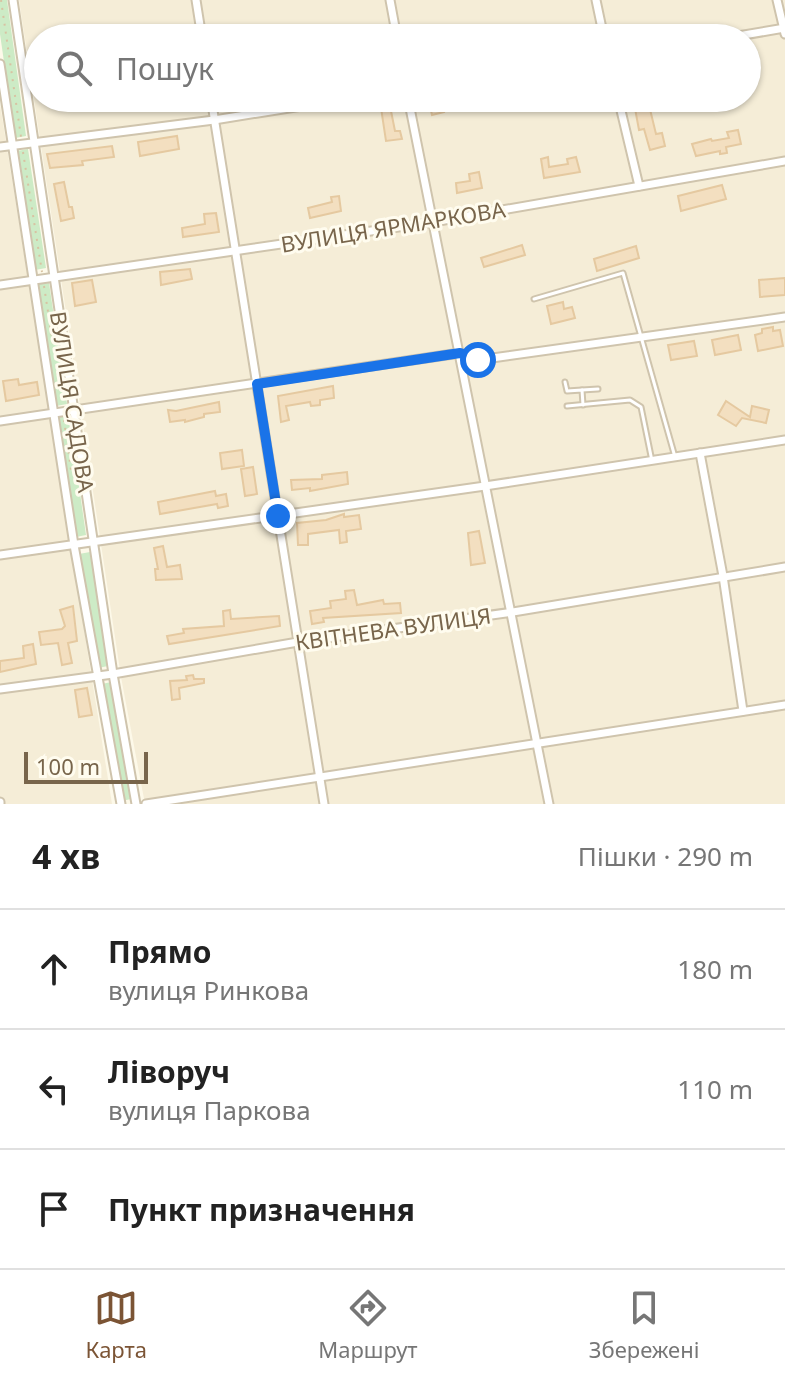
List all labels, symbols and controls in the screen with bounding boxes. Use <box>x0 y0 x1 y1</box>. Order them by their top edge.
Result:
search box <box>24 24 761 112</box>
icon: search <box>52 46 96 90</box>
text: Пошук <box>116 48 214 89</box>
street label: ВУЛИЦЯ ЯРМАРКОВА <box>278 193 508 259</box>
street label: ВУЛИЦЯ САДОВА <box>44 309 102 496</box>
route start <box>460 342 496 378</box>
route end <box>260 498 296 534</box>
street label: КВІТНЕВА ВУЛИЦЯ <box>293 599 493 657</box>
scale bar <box>24 748 148 784</box>
text: 100 m <box>36 751 100 781</box>
text: 4 хв <box>32 833 100 879</box>
text: Пішки · 290 m <box>578 838 753 874</box>
text: Прямо <box>108 931 212 972</box>
icon: ahead <box>32 947 76 991</box>
text: 180 m <box>677 951 753 987</box>
text: вулиця Ринкова <box>108 972 309 1008</box>
text: Ліворуч <box>108 1051 230 1092</box>
icon: left <box>32 1067 76 1111</box>
text: 110 m <box>677 1071 753 1107</box>
text: вулиця Паркова <box>108 1092 311 1128</box>
icon: arrive <box>32 1187 76 1231</box>
text: Пункт призначення <box>108 1189 415 1230</box>
tab: Карта <box>86 1286 147 1364</box>
tab: Маршрут <box>318 1286 418 1364</box>
tab: Збережені <box>589 1286 699 1364</box>

